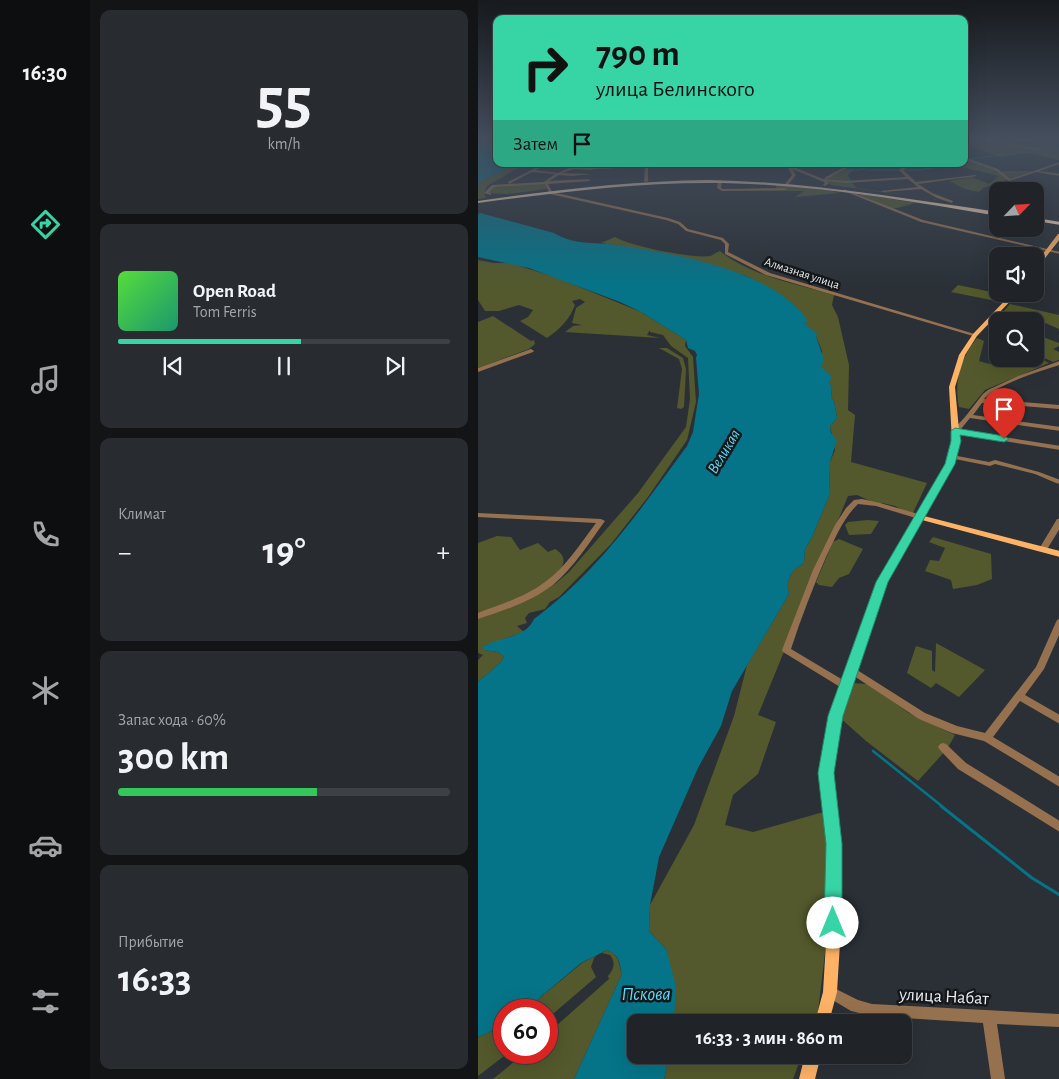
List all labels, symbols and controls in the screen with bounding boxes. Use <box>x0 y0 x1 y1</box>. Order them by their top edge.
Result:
icon: right <box>513 35 578 100</box>
text: 790 m <box>596 37 680 72</box>
text: 16:30 <box>23 62 67 84</box>
text: 55 <box>256 70 312 135</box>
text: улица Белинского <box>596 78 755 100</box>
icon: arrive <box>568 130 596 158</box>
text: Затем <box>513 135 558 154</box>
text: km/h <box>267 136 301 152</box>
north arrow <box>989 182 1044 238</box>
map controls <box>989 182 1044 367</box>
icon: directions <box>28 207 63 242</box>
button: sound <box>989 247 1044 302</box>
street label: Алмазная улица <box>763 255 841 292</box>
text: Open Road <box>193 282 276 301</box>
text: Tom Ferris <box>193 304 257 320</box>
button: search <box>989 312 1044 367</box>
icon: previous <box>159 352 187 380</box>
icon: pause <box>270 352 298 380</box>
icon: next <box>381 352 409 380</box>
icon: music <box>28 362 63 397</box>
pin <box>983 388 1025 439</box>
icon: arrive <box>990 395 1018 423</box>
water label: Великая <box>705 427 743 476</box>
text: Климат <box>118 506 166 522</box>
icon: phone <box>28 517 63 552</box>
text: 19° <box>262 533 306 571</box>
text: − <box>118 539 131 567</box>
text: + <box>437 539 450 567</box>
icon: climate <box>28 673 63 708</box>
text: Запас хода · 60% <box>118 712 226 728</box>
text: 300 km <box>118 739 229 777</box>
icon: car <box>28 828 63 863</box>
position arrow <box>806 896 858 948</box>
text: Прибытие <box>118 934 184 950</box>
text: 16:33 <box>118 961 192 999</box>
icon: filters <box>28 984 63 1019</box>
water label: Пскова <box>621 985 671 1004</box>
street label: улица Набат <box>898 985 990 1008</box>
speed limit sign: 60 <box>493 999 558 1064</box>
text: 16:33 · 3 мин · 860 m <box>696 1029 843 1048</box>

